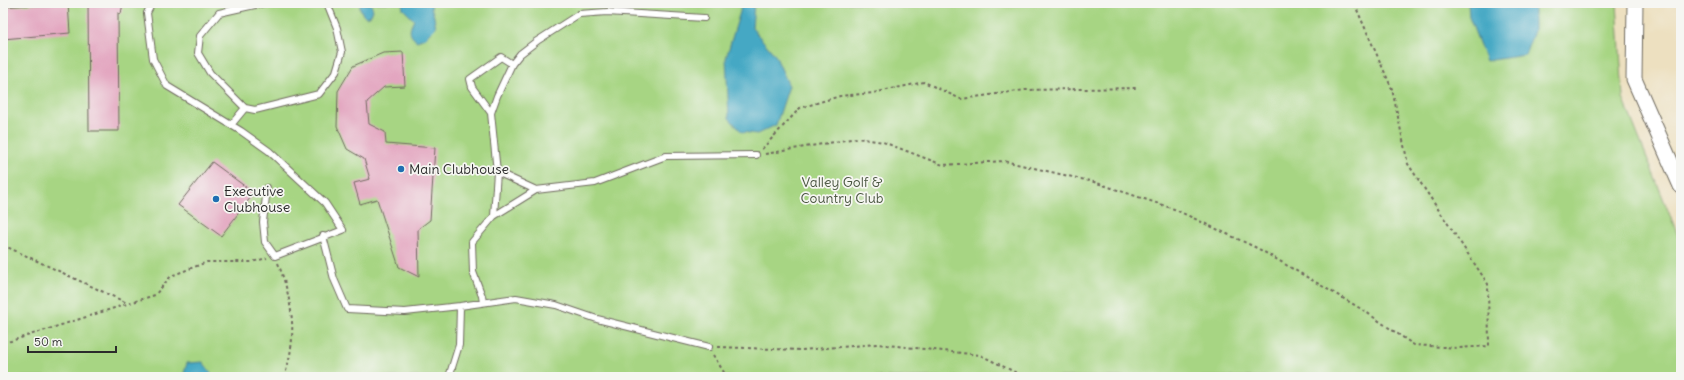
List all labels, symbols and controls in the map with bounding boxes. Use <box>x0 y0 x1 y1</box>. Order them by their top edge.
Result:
place label: Main Clubhouse <box>409 160 509 178</box>
marker: Main Clubhouse <box>396 164 406 174</box>
park label: Valley Golf & Country Club <box>800 173 884 207</box>
place label: Executive Clubhouse <box>224 182 290 216</box>
marker: Executive Clubhouse <box>211 194 221 204</box>
scale bar <box>28 328 116 354</box>
text: 50 m <box>34 334 63 349</box>

